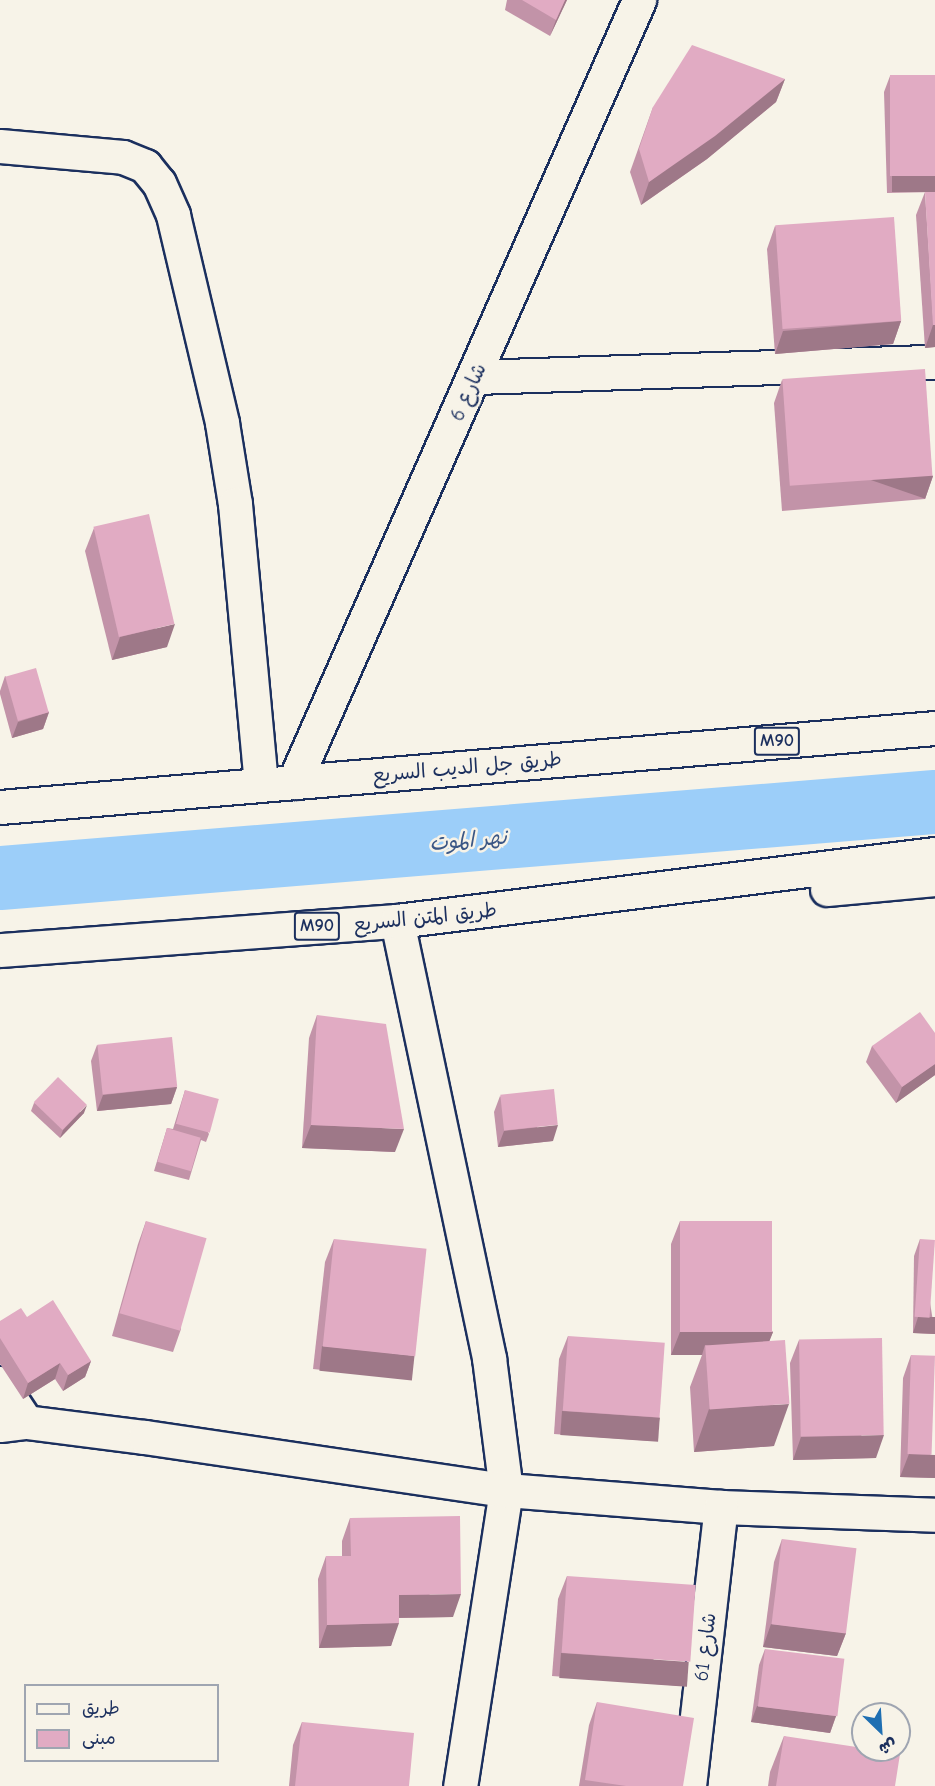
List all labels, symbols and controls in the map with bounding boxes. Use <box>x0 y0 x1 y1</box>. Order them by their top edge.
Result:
street label: شارع 6 <box>445 359 491 425</box>
road number: M90 <box>753 726 801 756</box>
street label: طريق جل الديب السريع <box>371 747 563 787</box>
water label: نهر الموت <box>428 824 508 856</box>
street label: طريق المتن السريع <box>352 898 498 936</box>
road number: M90 <box>293 911 341 941</box>
street label: شارع 61 <box>689 1611 721 1683</box>
legend <box>24 1684 219 1762</box>
text: طريق <box>82 1698 120 1719</box>
north arrow <box>851 1702 911 1762</box>
text: مبنى <box>82 1728 116 1749</box>
text: ش <box>876 1735 900 1758</box>

